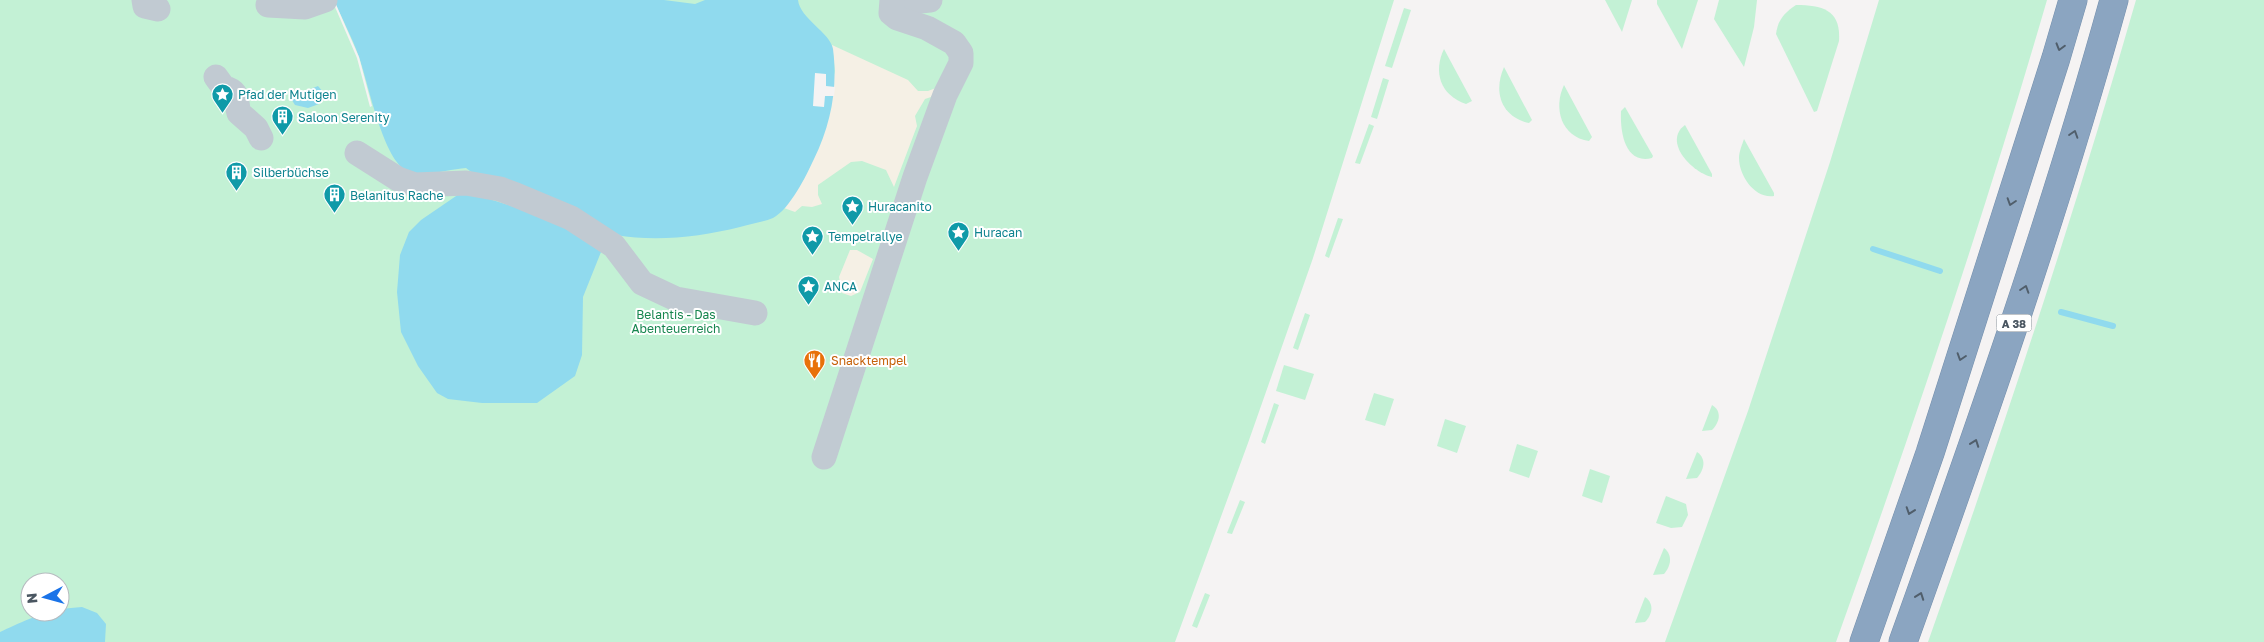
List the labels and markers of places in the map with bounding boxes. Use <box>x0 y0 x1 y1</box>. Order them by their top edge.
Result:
place icon: Pfad der Mutigen <box>210 82 234 113</box>
place label: Pfad der Mutigen <box>238 87 337 102</box>
building icon: Saloon Serenity <box>270 105 294 136</box>
place label: Saloon Serenity <box>298 110 390 125</box>
building icon: Silberbüchse <box>225 160 249 191</box>
place label: Silberbüchse <box>253 165 329 180</box>
building icon: Belanitus Rache <box>322 183 346 214</box>
place label: Belanitus Rache <box>350 188 443 203</box>
place icon: Huracanito <box>840 194 864 225</box>
place label: Huracanito <box>868 199 932 214</box>
place icon: Huracan <box>946 220 970 251</box>
place icon: Tempelrallye <box>800 224 824 255</box>
place label: Huracan <box>974 225 1022 240</box>
place label: Tempelrallye <box>828 229 902 244</box>
place icon: ANCA <box>796 274 820 305</box>
place label: ANCA <box>824 279 857 294</box>
restaurant icon: Snacktempel <box>803 348 827 379</box>
place label: Snacktempel <box>831 353 907 368</box>

